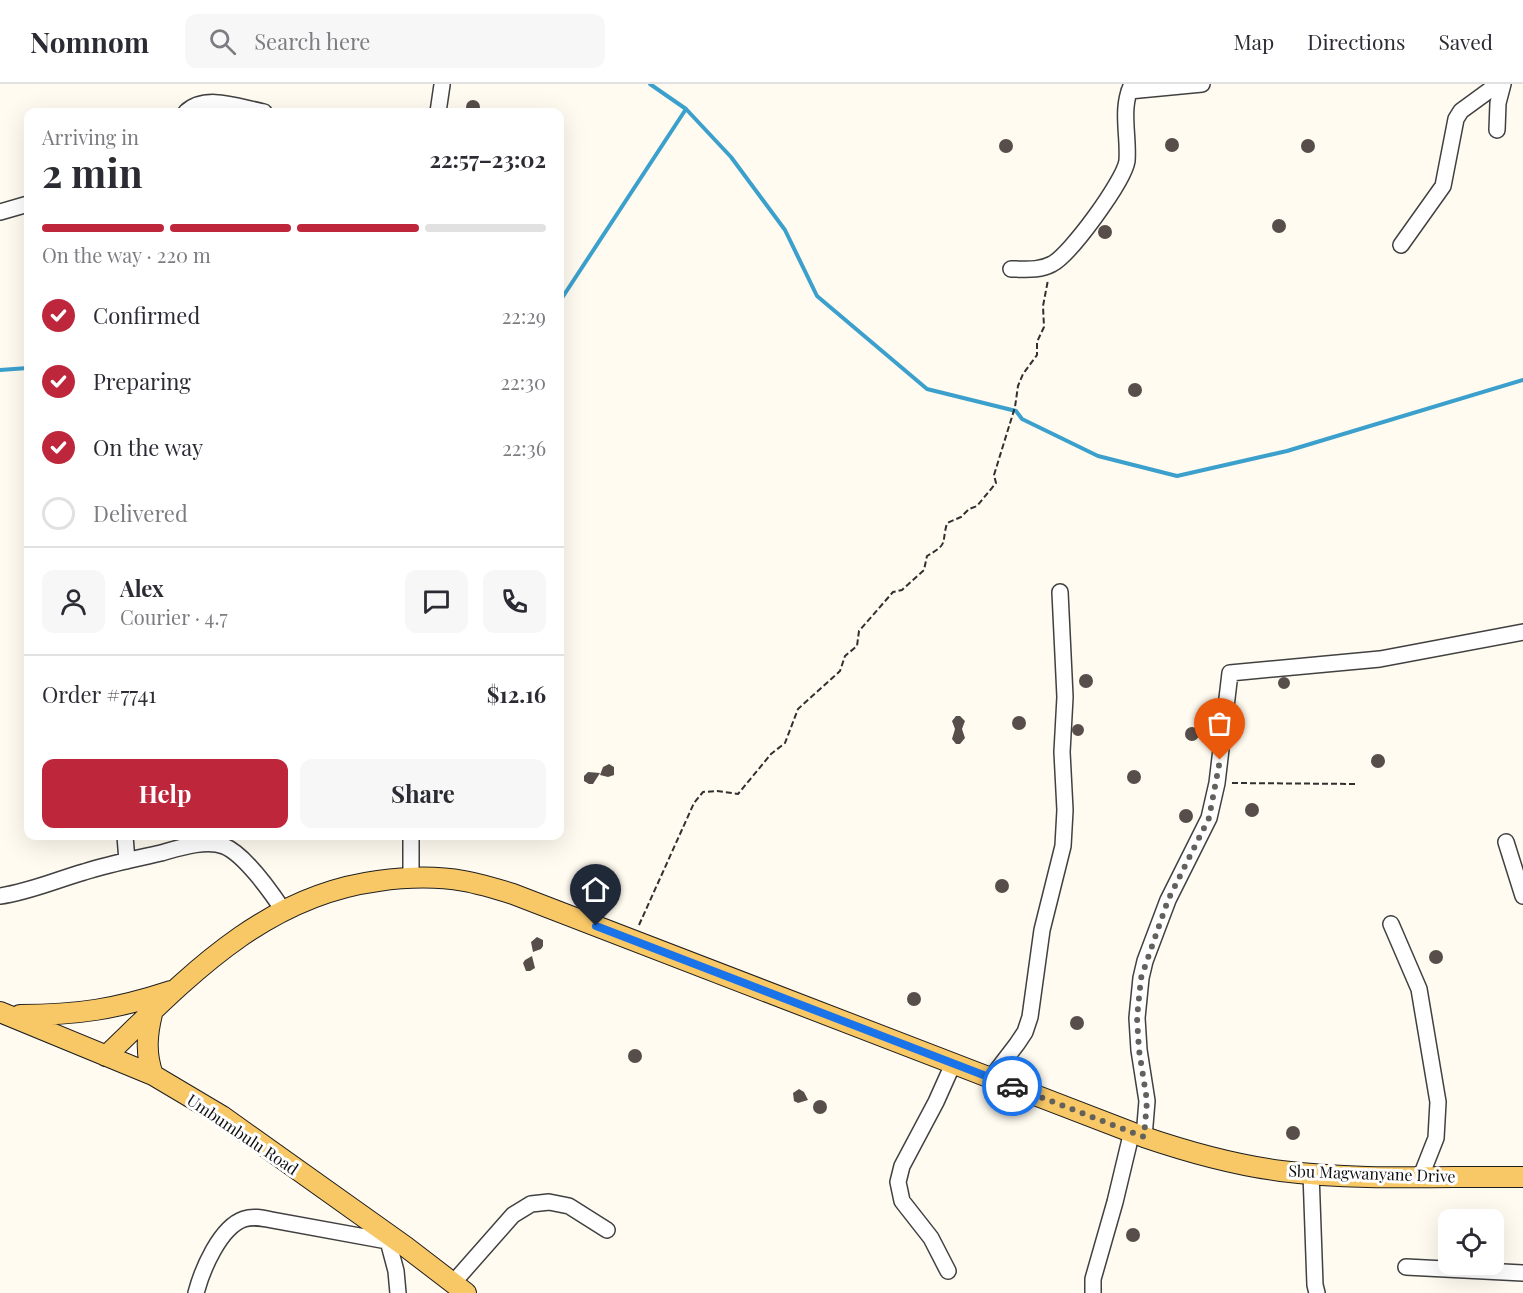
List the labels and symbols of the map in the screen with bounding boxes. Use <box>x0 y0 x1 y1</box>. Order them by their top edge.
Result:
pin <box>1194 698 1245 760</box>
pin <box>570 864 621 926</box>
courier <box>982 1056 1042 1116</box>
street label: Umbumbulu Road <box>183 1089 303 1179</box>
street label: Sbu Magwanyane Drive <box>1288 1160 1456 1186</box>

